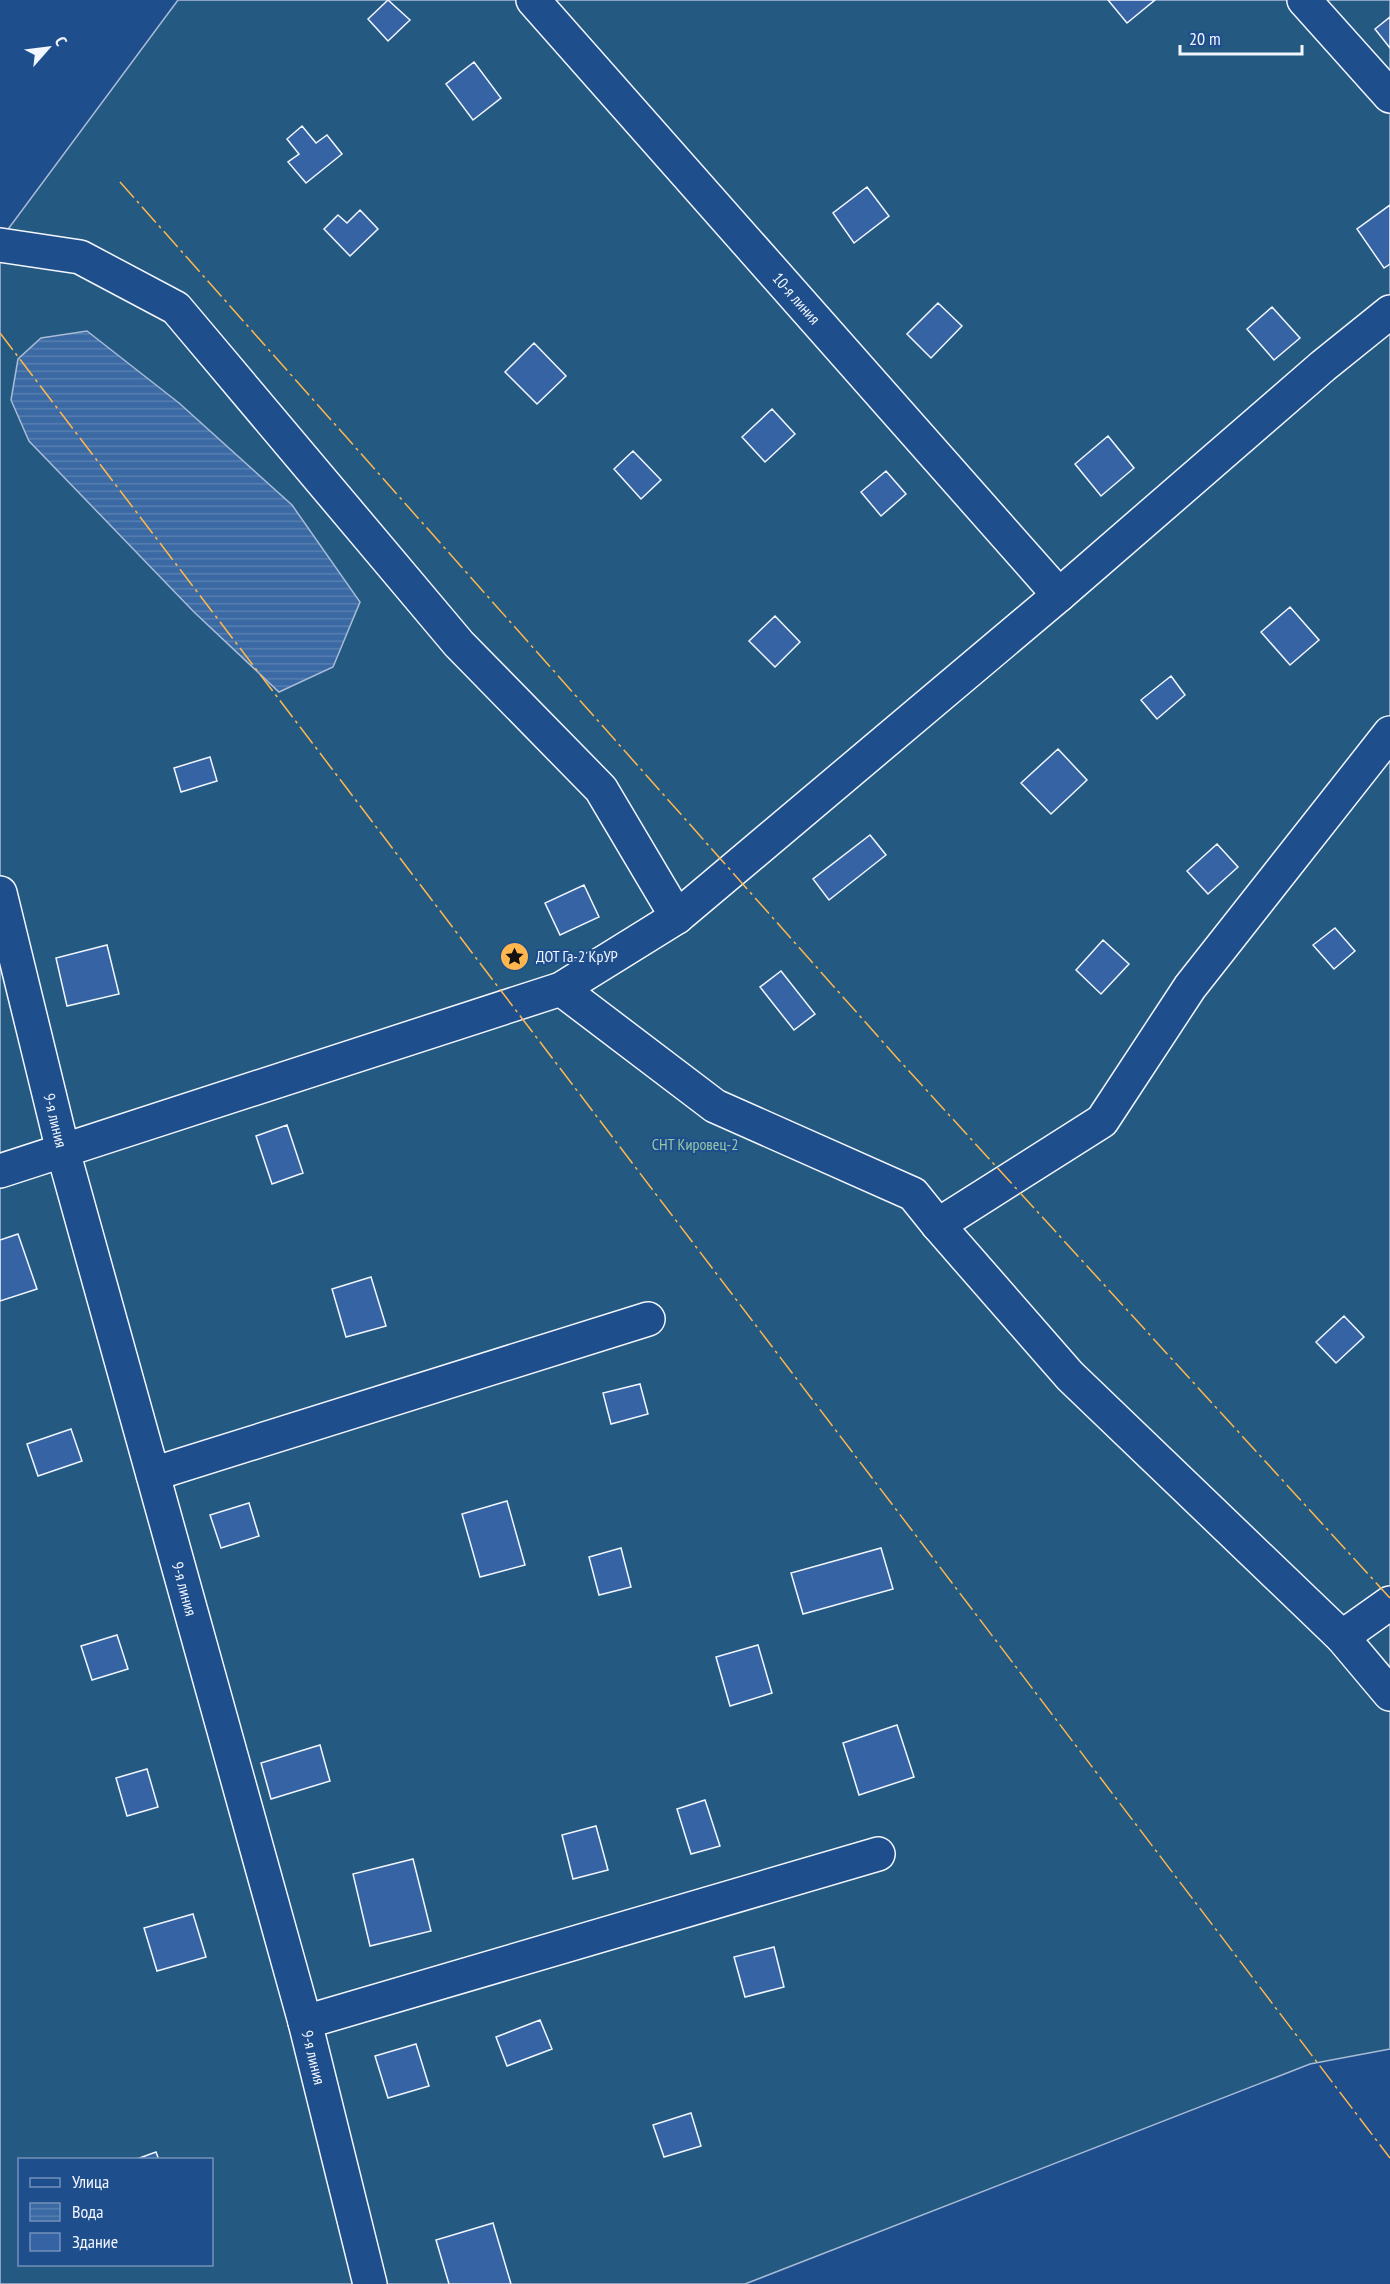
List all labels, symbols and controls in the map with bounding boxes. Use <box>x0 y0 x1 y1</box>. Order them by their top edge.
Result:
north arrow <box>18 18 78 78</box>
scale bar <box>1180 18 1302 56</box>
text: 20 m <box>1189 27 1221 50</box>
text: С <box>51 33 72 49</box>
street label: 10-я линия <box>768 268 825 328</box>
place icon: ДОТ Га-2 КрУР <box>499 940 531 972</box>
place label: ДОТ Га-2 КрУР <box>536 946 618 966</box>
street label: 9-я линия <box>39 1091 72 1150</box>
park label: СНТ Кировец-2 <box>652 1134 738 1154</box>
street label: 9-я линия <box>168 1560 202 1618</box>
street label: 9-я линия <box>297 2028 330 2087</box>
legend <box>18 2158 213 2266</box>
text: Улица <box>72 2170 109 2193</box>
text: Вода <box>72 2200 103 2223</box>
text: Здание <box>72 2230 118 2253</box>

